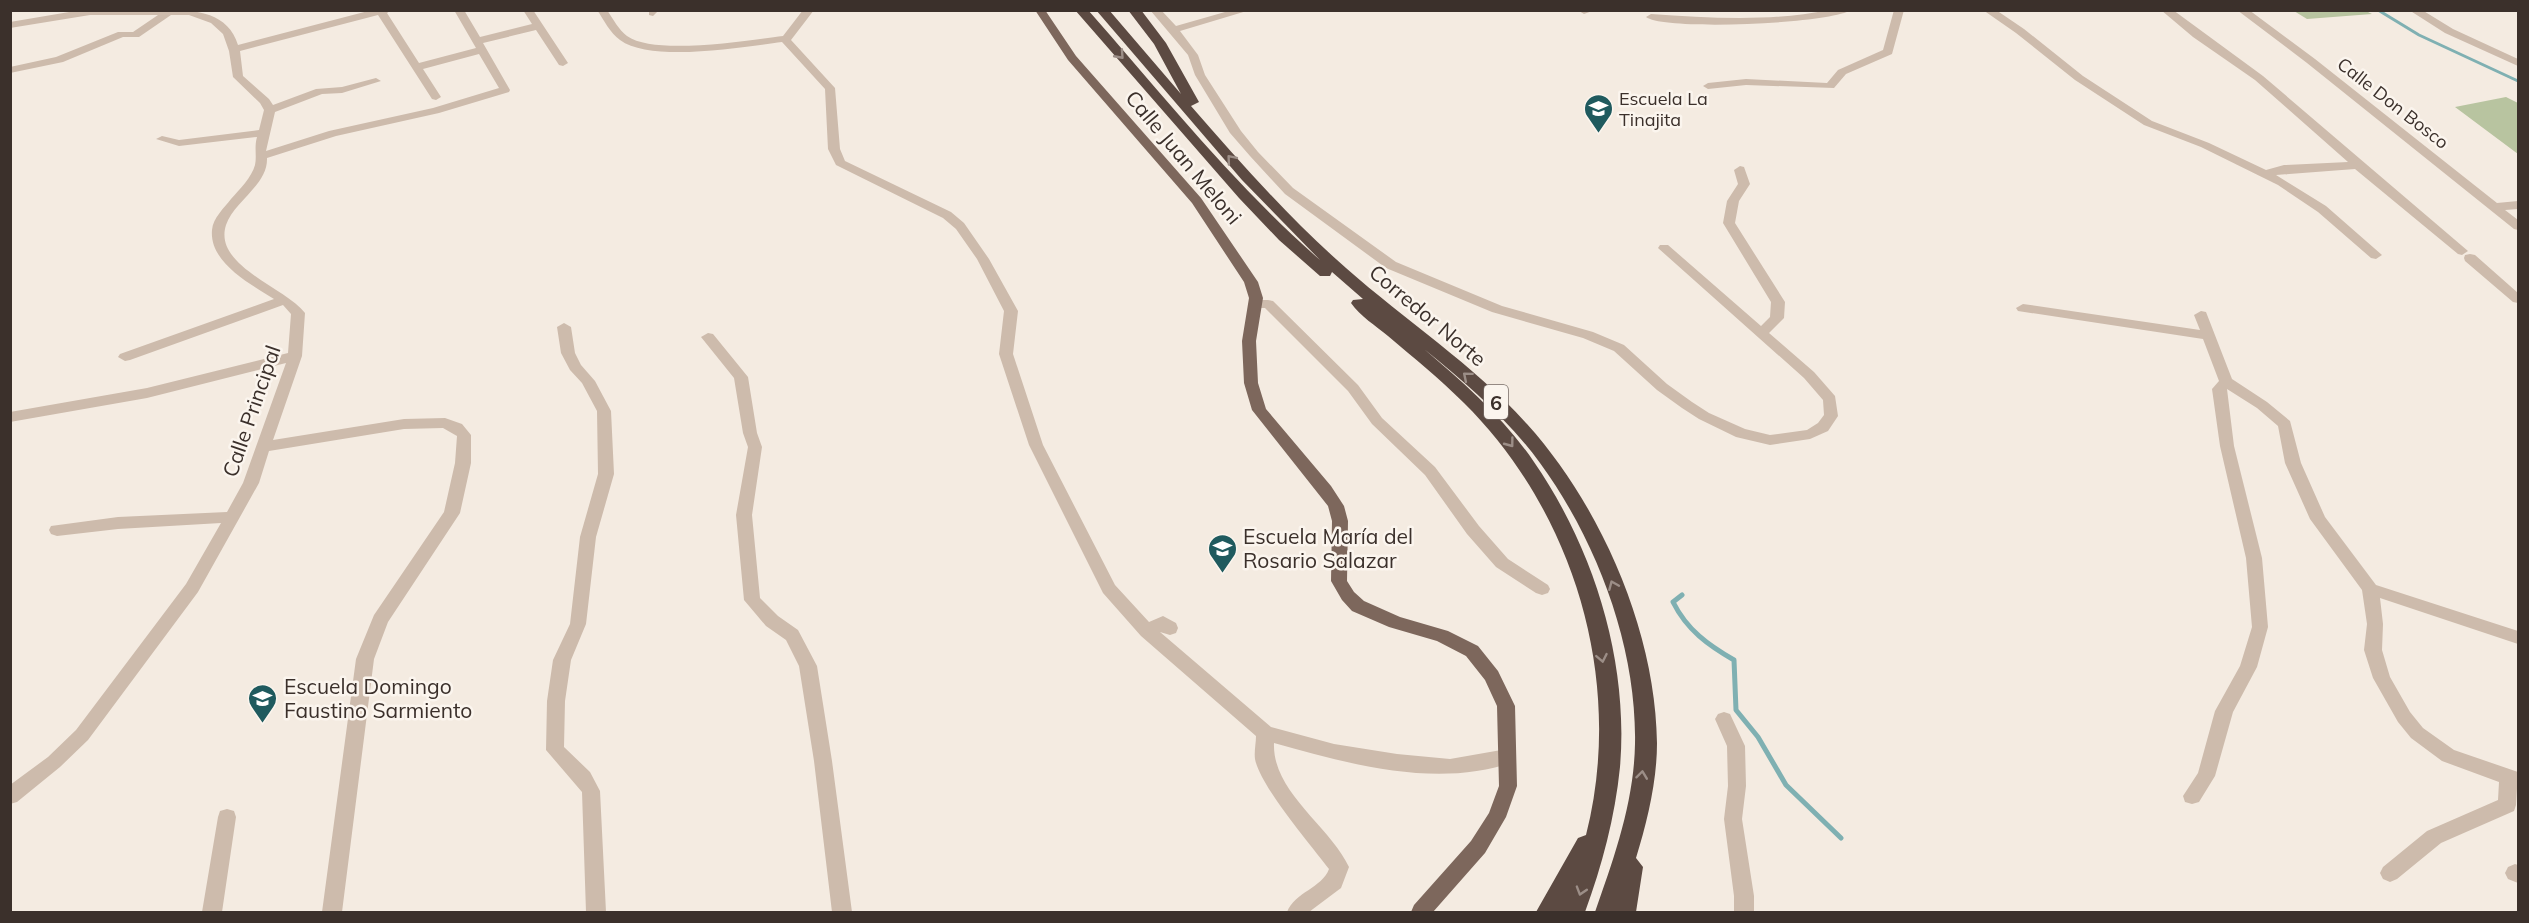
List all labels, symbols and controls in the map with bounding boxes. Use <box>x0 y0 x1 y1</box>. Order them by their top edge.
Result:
one-way arrow <box>1113 48 1124 58</box>
street label: Calle Don Bosco <box>2333 52 2453 154</box>
street label: Calle Juan Meloni <box>1120 85 1248 229</box>
place label: Escuela La Tinajita <box>1619 87 1708 131</box>
school or university icon: Escuela La Tinajita <box>1582 92 1614 134</box>
one-way arrow <box>1227 155 1238 166</box>
street label: Corredor Norte <box>1364 259 1492 371</box>
street label: Calle Principal <box>216 342 286 480</box>
one-way arrow <box>1463 372 1474 383</box>
road number: 6 <box>1484 385 1508 419</box>
one-way arrow <box>1503 436 1514 447</box>
place label: Escuela María del Rosario Salazar <box>1243 523 1413 573</box>
school or university icon: Escuela María del Rosario Salazar <box>1206 532 1238 574</box>
one-way arrow <box>1608 580 1620 591</box>
one-way arrow <box>1595 653 1608 663</box>
place label: Escuela Domingo Faustino Sarmiento <box>284 673 472 723</box>
school or university icon: Escuela Domingo Faustino Sarmiento <box>247 682 279 724</box>
one-way arrow <box>1636 770 1648 780</box>
one-way arrow <box>1575 885 1588 896</box>

